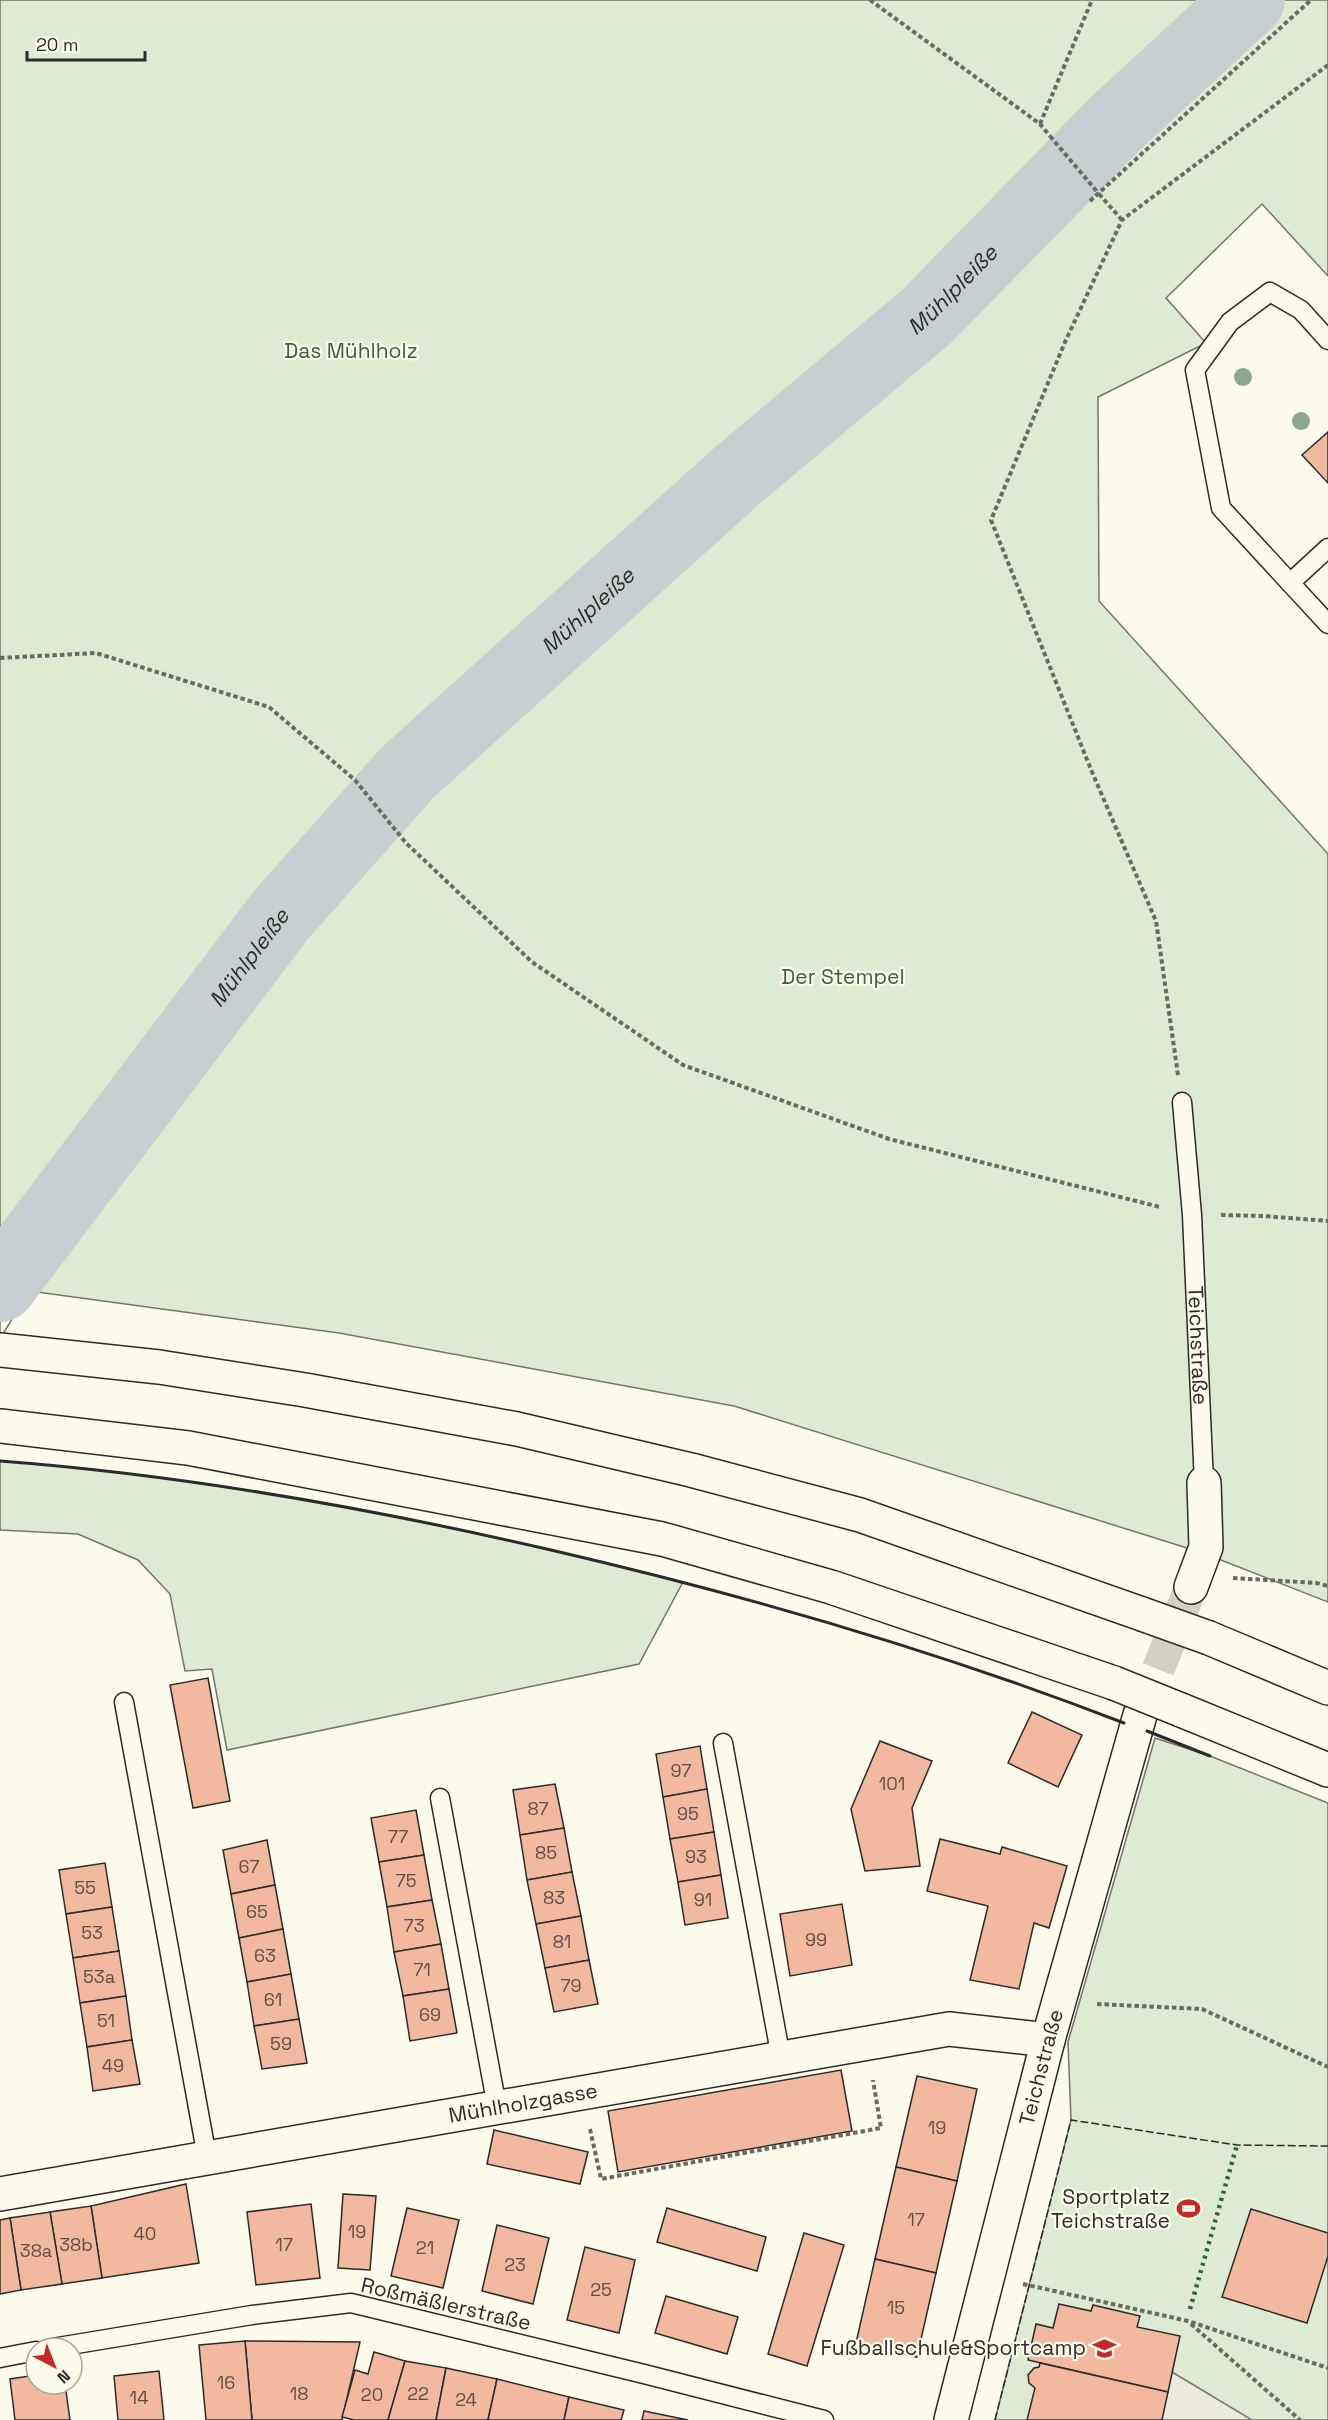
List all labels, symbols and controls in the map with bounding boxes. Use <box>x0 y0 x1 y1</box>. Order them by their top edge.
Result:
scale bar <box>27 24 146 62</box>
text: 20 m <box>36 33 79 56</box>
water label: Mühlpleiße <box>901 238 1004 341</box>
park label: Das Mühlholz <box>284 337 418 364</box>
water label: Mühlpleiße <box>535 561 641 660</box>
water label: Mühlpleiße <box>203 902 296 1012</box>
park label: Der Stempel <box>781 963 905 990</box>
street label: Teichstraße <box>1182 1285 1214 1405</box>
house number: 97 <box>671 1759 691 1782</box>
house number: 101 <box>879 1772 905 1795</box>
house number: 87 <box>527 1797 549 1820</box>
house number: 95 <box>677 1802 699 1825</box>
house number: 77 <box>388 1825 408 1848</box>
house number: 85 <box>535 1841 557 1864</box>
house number: 93 <box>685 1845 707 1868</box>
house number: 67 <box>239 1855 259 1878</box>
house number: 75 <box>396 1869 416 1892</box>
house number: 55 <box>74 1876 96 1899</box>
house number: 83 <box>543 1886 565 1909</box>
house number: 91 <box>694 1888 712 1911</box>
house number: 65 <box>246 1900 268 1923</box>
house number: 73 <box>403 1914 425 1937</box>
house number: 53 <box>81 1921 103 1944</box>
house number: 99 <box>805 1928 827 1951</box>
house number: 81 <box>553 1930 571 1953</box>
house number: 63 <box>254 1944 276 1967</box>
house number: 71 <box>413 1958 431 1981</box>
house number: 53a <box>83 1965 115 1988</box>
house number: 79 <box>560 1974 582 1997</box>
house number: 61 <box>264 1988 282 2011</box>
house number: 69 <box>419 2003 441 2026</box>
street label: Teichstraße <box>1013 2006 1069 2128</box>
house number: 51 <box>97 2009 115 2032</box>
house number: 59 <box>270 2032 292 2055</box>
house number: 49 <box>102 2054 124 2077</box>
street label: Mühlholzgasse <box>447 2076 600 2129</box>
house number: 19 <box>928 2116 946 2139</box>
place label: Sportplatz Teichstraße <box>1051 2183 1170 2234</box>
sports icon: Sportplatz Teichstraße <box>1175 2196 1201 2222</box>
house number: 17 <box>907 2208 925 2231</box>
house number: 19 <box>348 2220 366 2243</box>
house number: 40 <box>134 2222 156 2245</box>
house number: 38b <box>59 2233 93 2256</box>
house number: 17 <box>275 2233 293 2256</box>
house number: 21 <box>416 2236 434 2259</box>
house number: 38a <box>20 2239 52 2262</box>
house number: 23 <box>504 2253 526 2276</box>
street label: Roßmäßlerstraße <box>358 2271 534 2336</box>
house number: 25 <box>590 2278 612 2301</box>
house number: 15 <box>887 2296 905 2319</box>
place label: Fußballschule&Sportcamp <box>820 2334 1086 2361</box>
school or university icon: Fußballschule&Sportcamp <box>1091 2335 1117 2361</box>
north arrow <box>24 2336 84 2396</box>
text: N <box>53 2365 75 2388</box>
house number: 16 <box>217 2371 235 2394</box>
house number: 18 <box>290 2382 308 2405</box>
house number: 22 <box>407 2382 429 2405</box>
house number: 20 <box>361 2383 383 2406</box>
house number: 14 <box>130 2386 148 2409</box>
house number: 24 <box>455 2388 477 2411</box>

